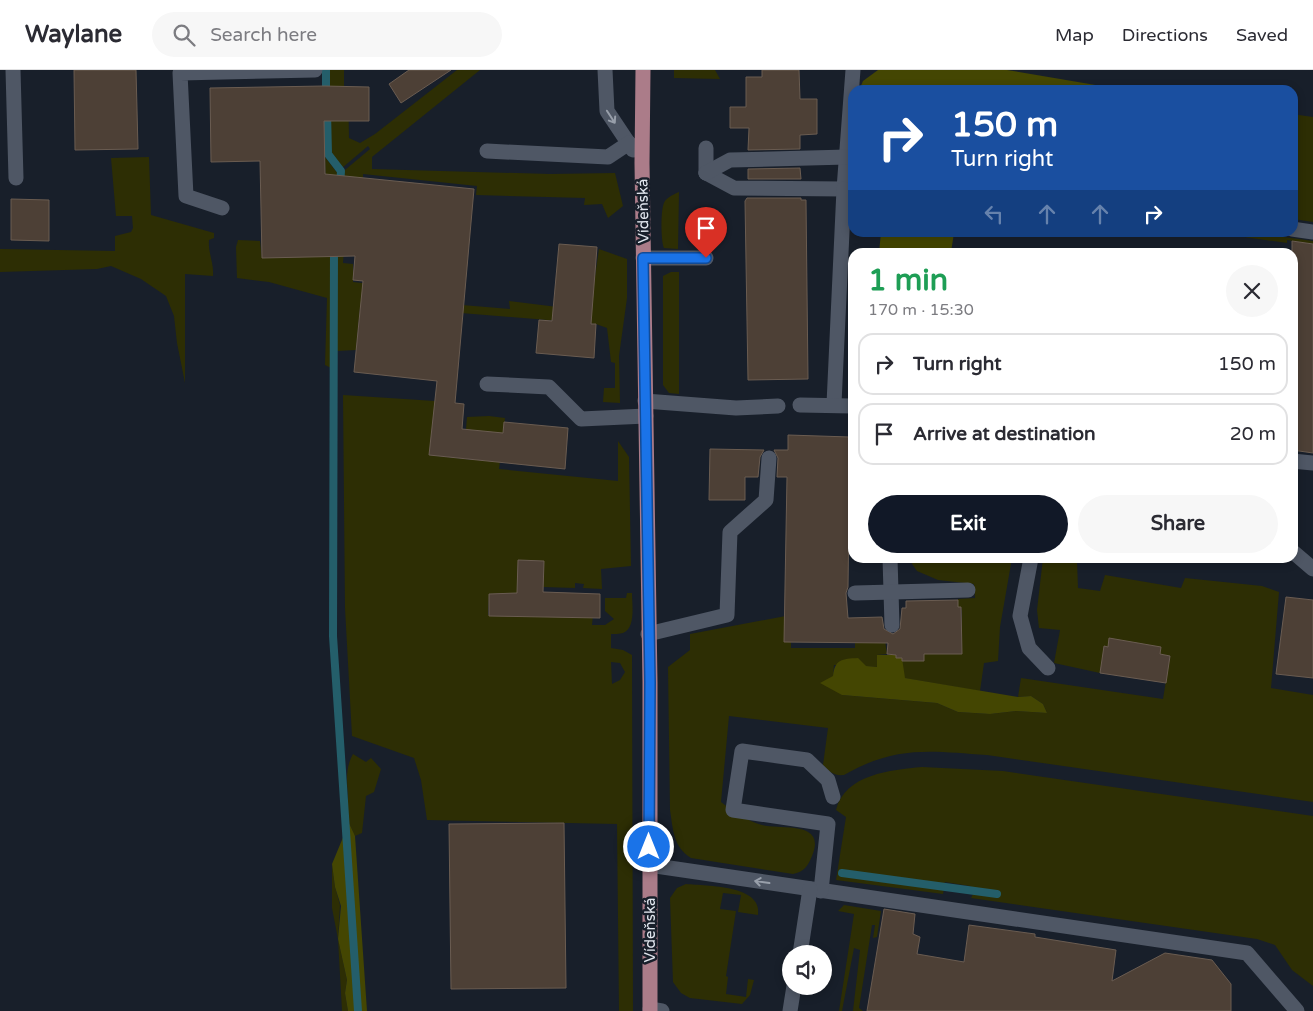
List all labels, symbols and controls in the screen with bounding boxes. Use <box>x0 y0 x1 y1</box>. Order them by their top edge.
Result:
search box <box>152 12 502 57</box>
text: Waylane <box>25 20 122 49</box>
icon: search <box>170 21 198 49</box>
text: Search here <box>210 24 317 46</box>
text: Map <box>1055 24 1094 46</box>
text: Directions <box>1122 24 1208 46</box>
text: Saved <box>1236 24 1288 46</box>
text: 150 m <box>951 104 1058 146</box>
icon: right <box>868 105 933 170</box>
one-way arrow <box>607 110 617 124</box>
text: Turn right <box>951 146 1053 172</box>
street label: Vídeňská <box>633 178 653 244</box>
icon: left <box>980 200 1008 228</box>
icon: ahead <box>1033 200 1061 228</box>
icon: ahead <box>1086 200 1114 228</box>
icon: right <box>1139 200 1167 228</box>
pin <box>685 207 727 258</box>
icon: arrive <box>692 214 720 242</box>
text: 1 min <box>868 262 948 299</box>
button: close <box>1226 265 1278 317</box>
text: 170 m · 15:30 <box>868 300 974 320</box>
icon: right <box>870 350 898 378</box>
text: Turn right <box>913 353 1001 375</box>
text: 150 m <box>1218 353 1276 375</box>
icon: arrive <box>870 420 898 448</box>
text: Arrive at destination <box>913 423 1096 445</box>
text: 20 m <box>1230 423 1276 445</box>
button: Exit <box>868 495 1068 553</box>
button: Share <box>1078 495 1278 553</box>
position arrow <box>622 820 674 872</box>
one-way arrow <box>754 877 770 887</box>
street label: Vídeňská <box>641 898 659 962</box>
map controls <box>782 945 832 995</box>
button: sound <box>782 945 832 995</box>

